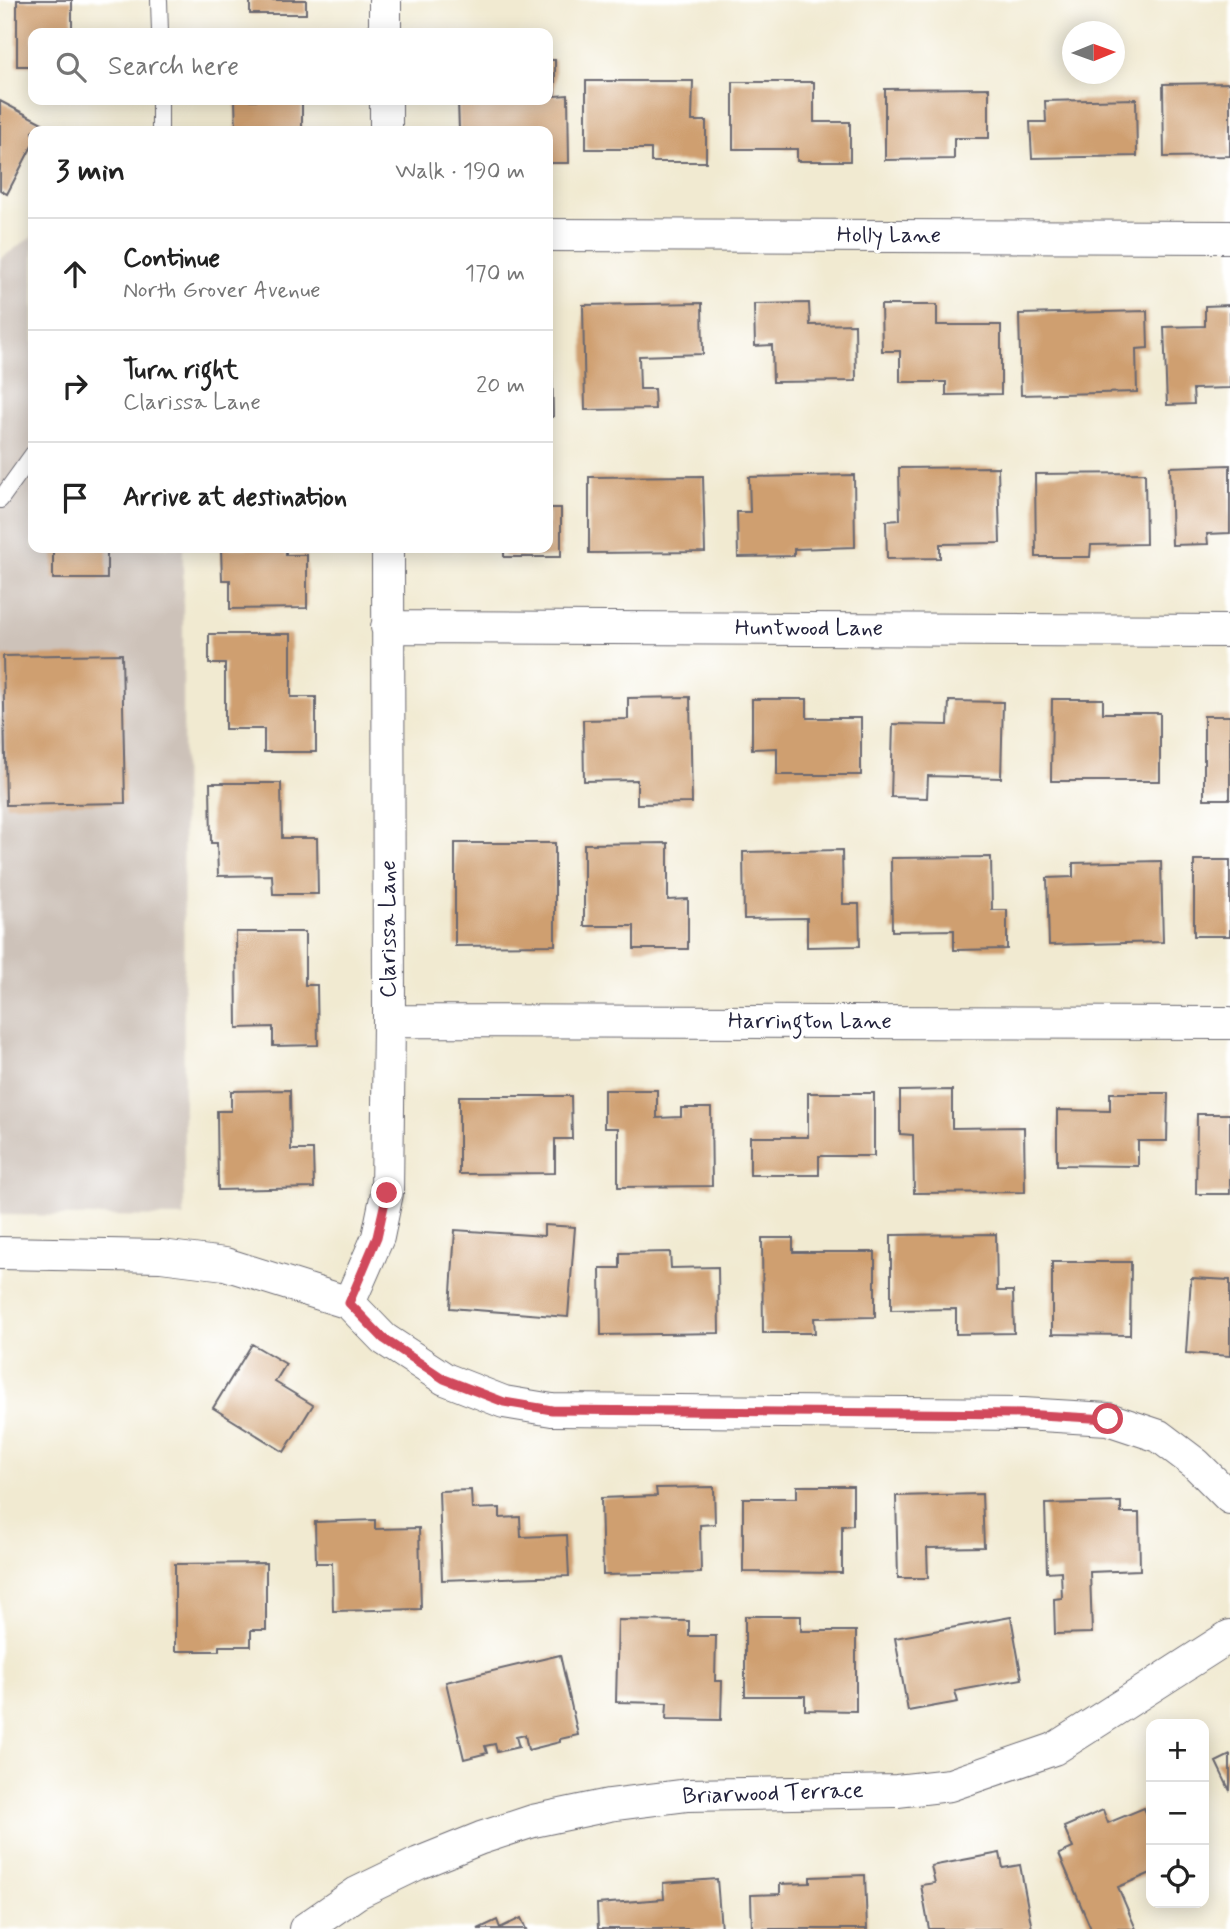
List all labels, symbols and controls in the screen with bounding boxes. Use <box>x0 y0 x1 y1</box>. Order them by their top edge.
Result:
north arrow <box>1062 21 1125 84</box>
search box <box>28 28 553 105</box>
icon: search <box>52 48 90 86</box>
text: Search here <box>108 50 239 84</box>
text: 3 min <box>56 152 125 191</box>
text: Walk · 190 m <box>395 157 525 187</box>
street label: Holly Lane <box>837 221 941 251</box>
text: Continue <box>123 242 220 276</box>
icon: ahead <box>56 255 94 293</box>
text: 170 m <box>465 259 525 289</box>
text: North Grover Avenue <box>123 276 321 306</box>
text: Turn right <box>123 354 239 388</box>
icon: right <box>56 367 94 405</box>
text: 20 m <box>476 371 525 401</box>
text: Clarissa Lane <box>123 388 261 418</box>
icon: arrive <box>56 479 94 517</box>
text: Arrive at destination <box>123 481 347 515</box>
street label: Huntwood Lane <box>735 614 883 644</box>
street label: Clarissa Lane <box>374 860 404 998</box>
street label: Harrington Lane <box>728 1007 892 1039</box>
route end <box>371 1177 402 1208</box>
route start <box>1092 1403 1123 1434</box>
map controls <box>1146 1719 1209 1908</box>
button: + <box>1146 1719 1209 1782</box>
street label: Briarwood Terrace <box>682 1776 864 1812</box>
button: − <box>1146 1782 1209 1845</box>
button: locate <box>1146 1845 1209 1908</box>

